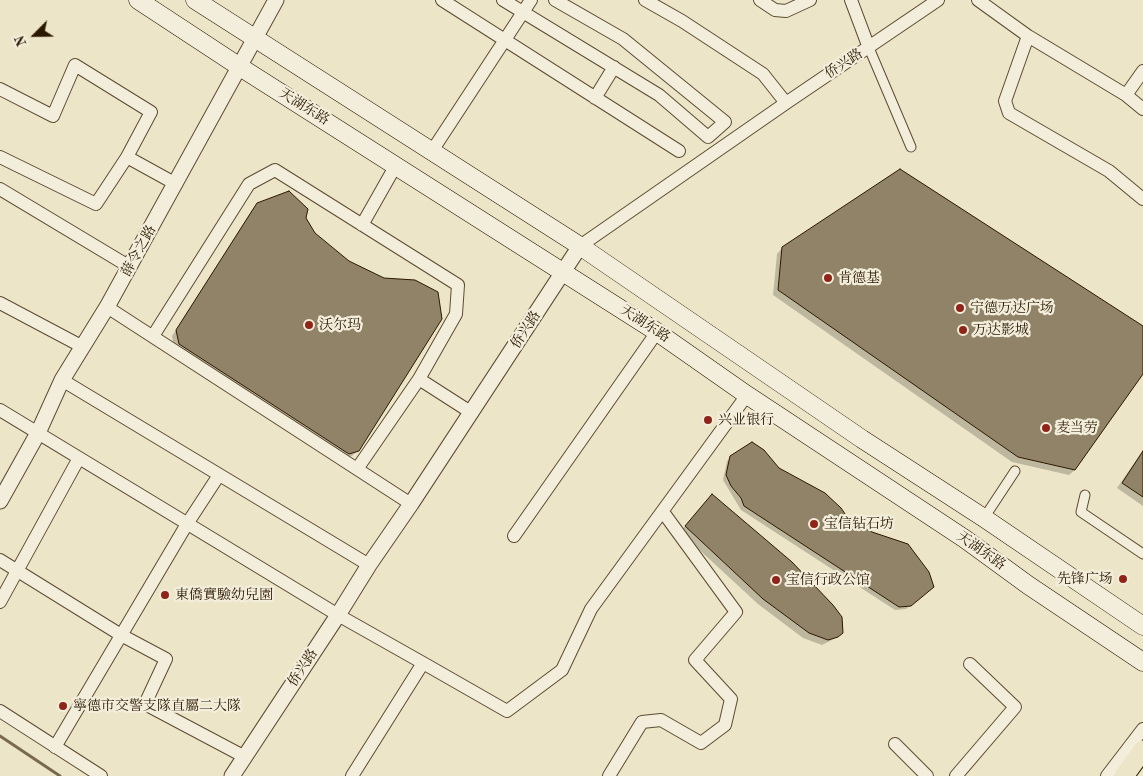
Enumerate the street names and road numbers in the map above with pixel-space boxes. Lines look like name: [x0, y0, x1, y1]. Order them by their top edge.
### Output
street label: 侨兴路: [822, 46, 866, 82]
street label: 天湖东路: [276, 85, 332, 129]
street label: 薛令之路: [118, 222, 160, 280]
street label: 天湖东路: [617, 302, 673, 346]
street label: 侨兴路: [508, 308, 544, 352]
street label: 天湖东路: [953, 528, 1009, 574]
street label: 侨兴路: [285, 646, 321, 690]

